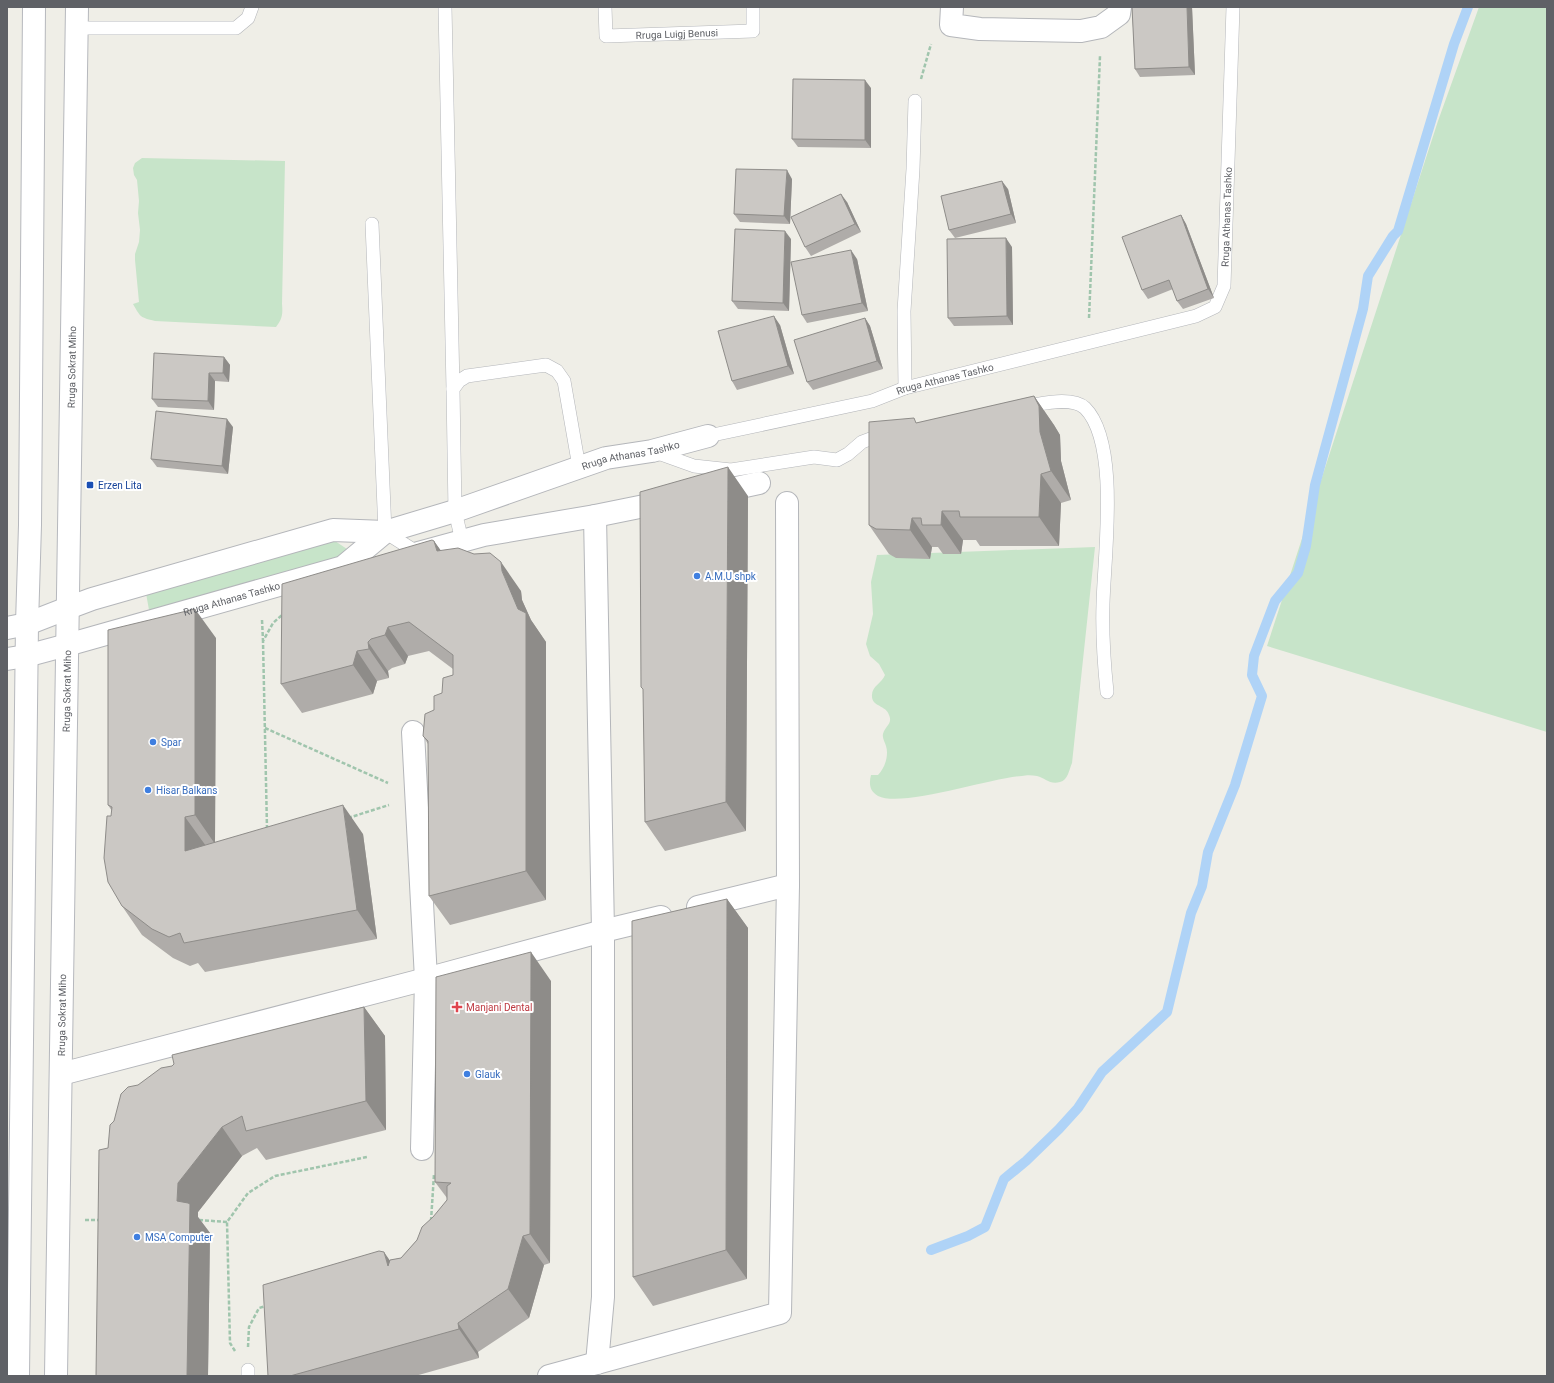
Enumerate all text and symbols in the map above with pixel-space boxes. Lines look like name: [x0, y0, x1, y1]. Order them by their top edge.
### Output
street label: Rruga Luigj Benusi: [636, 27, 718, 41]
street label: Rruga Athanas Tashko: [1220, 166, 1234, 267]
street label: Rruga Sokrat Miho: [66, 326, 78, 408]
street label: Rruga Athanas Tashko: [895, 361, 995, 397]
street label: Rruga Athanas Tashko: [580, 439, 681, 472]
marker: Erzen Lita: [85, 480, 95, 490]
place label: Erzen Lita: [98, 480, 142, 491]
marker: A.M.U shpk: [692, 571, 702, 581]
place label: A.M.U shpk: [705, 571, 757, 582]
street label: Rruga Athanas Tashko: [182, 580, 282, 618]
street label: Rruga Sokrat Miho: [61, 650, 73, 732]
marker: Spar: [148, 737, 158, 747]
place label: Spar: [161, 737, 182, 748]
marker: Hisar Balkans: [143, 785, 153, 795]
place label: Hisar Balkans: [156, 785, 217, 796]
street label: Rruga Sokrat Miho: [56, 974, 68, 1056]
marker: Manjani Dental: [451, 1001, 463, 1013]
place label: Manjani Dental: [466, 1002, 533, 1013]
marker: Glauk: [462, 1069, 472, 1079]
place label: Glauk: [475, 1069, 501, 1080]
marker: MSA Computer: [132, 1232, 142, 1242]
place label: MSA Computer: [145, 1232, 213, 1243]

